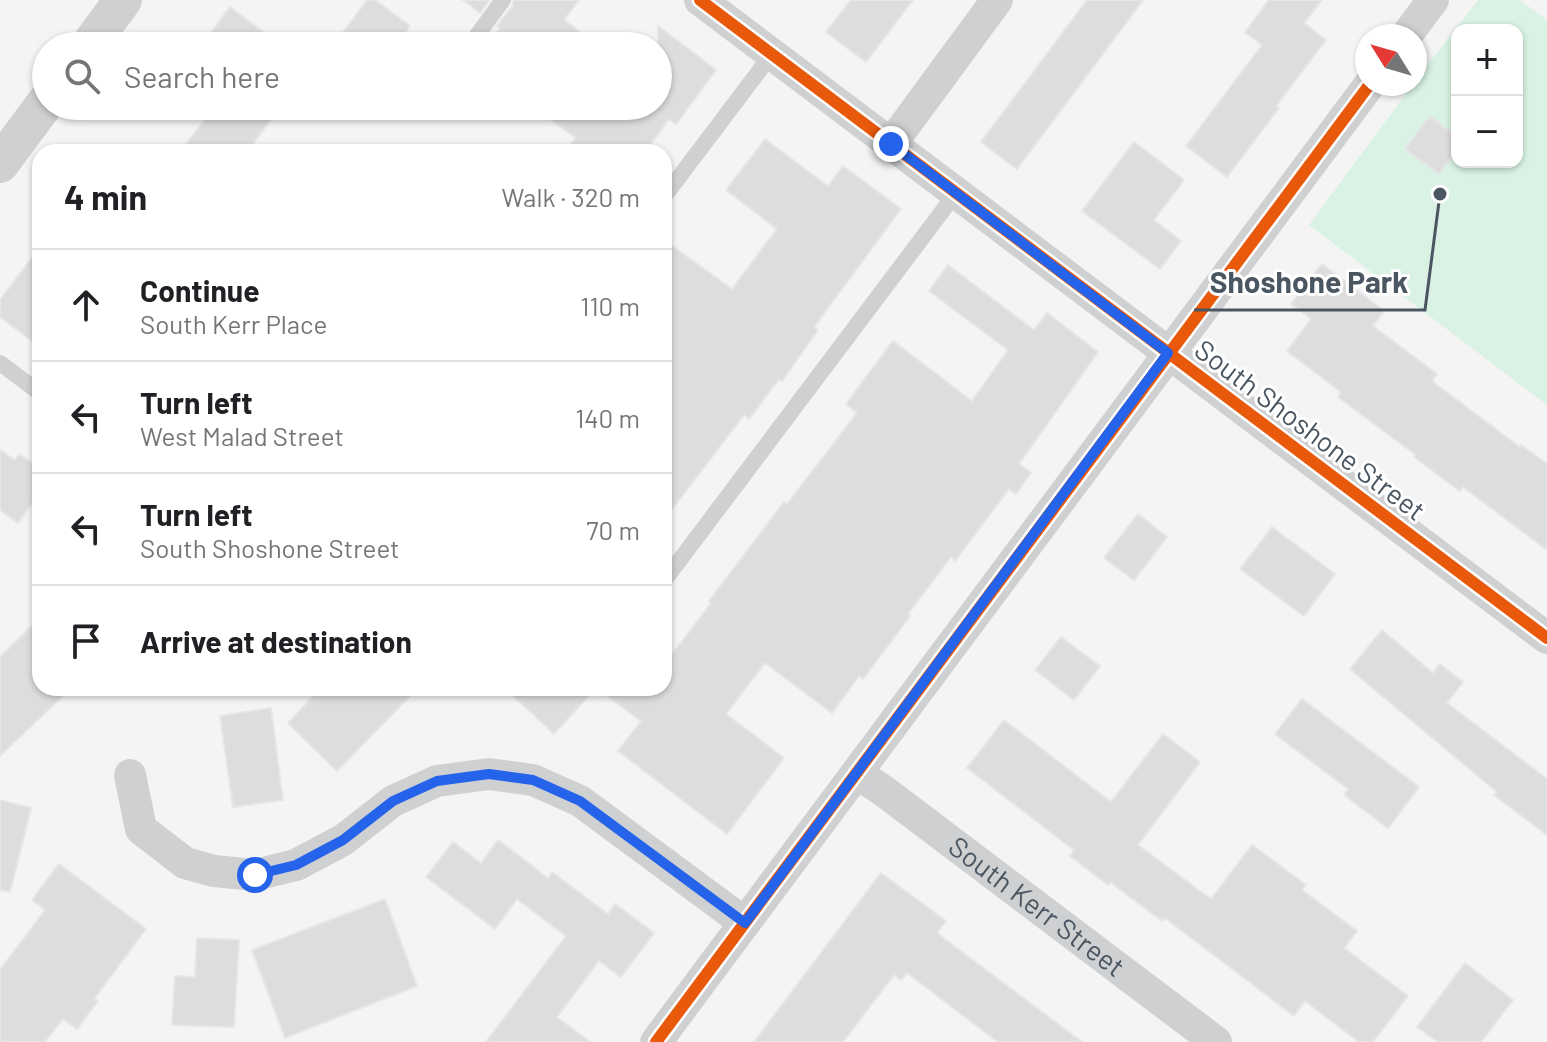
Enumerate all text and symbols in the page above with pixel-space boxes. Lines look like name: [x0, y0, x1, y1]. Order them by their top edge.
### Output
north arrow: [1355, 24, 1427, 96]
map controls: [1451, 24, 1523, 168]
button: +: [1451, 24, 1523, 96]
search box: [32, 32, 672, 120]
icon: search: [60, 54, 104, 98]
text: Search here: [124, 58, 280, 94]
button: −: [1451, 96, 1523, 168]
route end: [873, 126, 909, 162]
text: 4 min: [64, 176, 147, 217]
text: Walk · 320 m: [502, 181, 640, 212]
callout: Shoshone Park: [1194, 256, 1425, 310]
text: Shoshone Park: [1210, 263, 1408, 299]
text: Continue: [140, 272, 260, 308]
icon: ahead: [64, 283, 108, 327]
text: 110 m: [580, 290, 640, 321]
text: South Kerr Place: [140, 308, 327, 339]
street label: South Shoshone Street: [1189, 332, 1432, 527]
text: Turn left: [140, 384, 253, 420]
icon: left: [64, 395, 108, 439]
text: 140 m: [575, 402, 640, 433]
text: West Malad Street: [140, 420, 344, 451]
text: Turn left: [140, 496, 253, 532]
icon: left: [64, 507, 108, 551]
text: 70 m: [586, 514, 640, 545]
text: South Shoshone Street: [140, 532, 400, 563]
icon: arrive: [64, 619, 108, 663]
text: Arrive at destination: [140, 623, 412, 659]
street label: South Kerr Street: [943, 828, 1132, 983]
route start: [237, 857, 273, 893]

